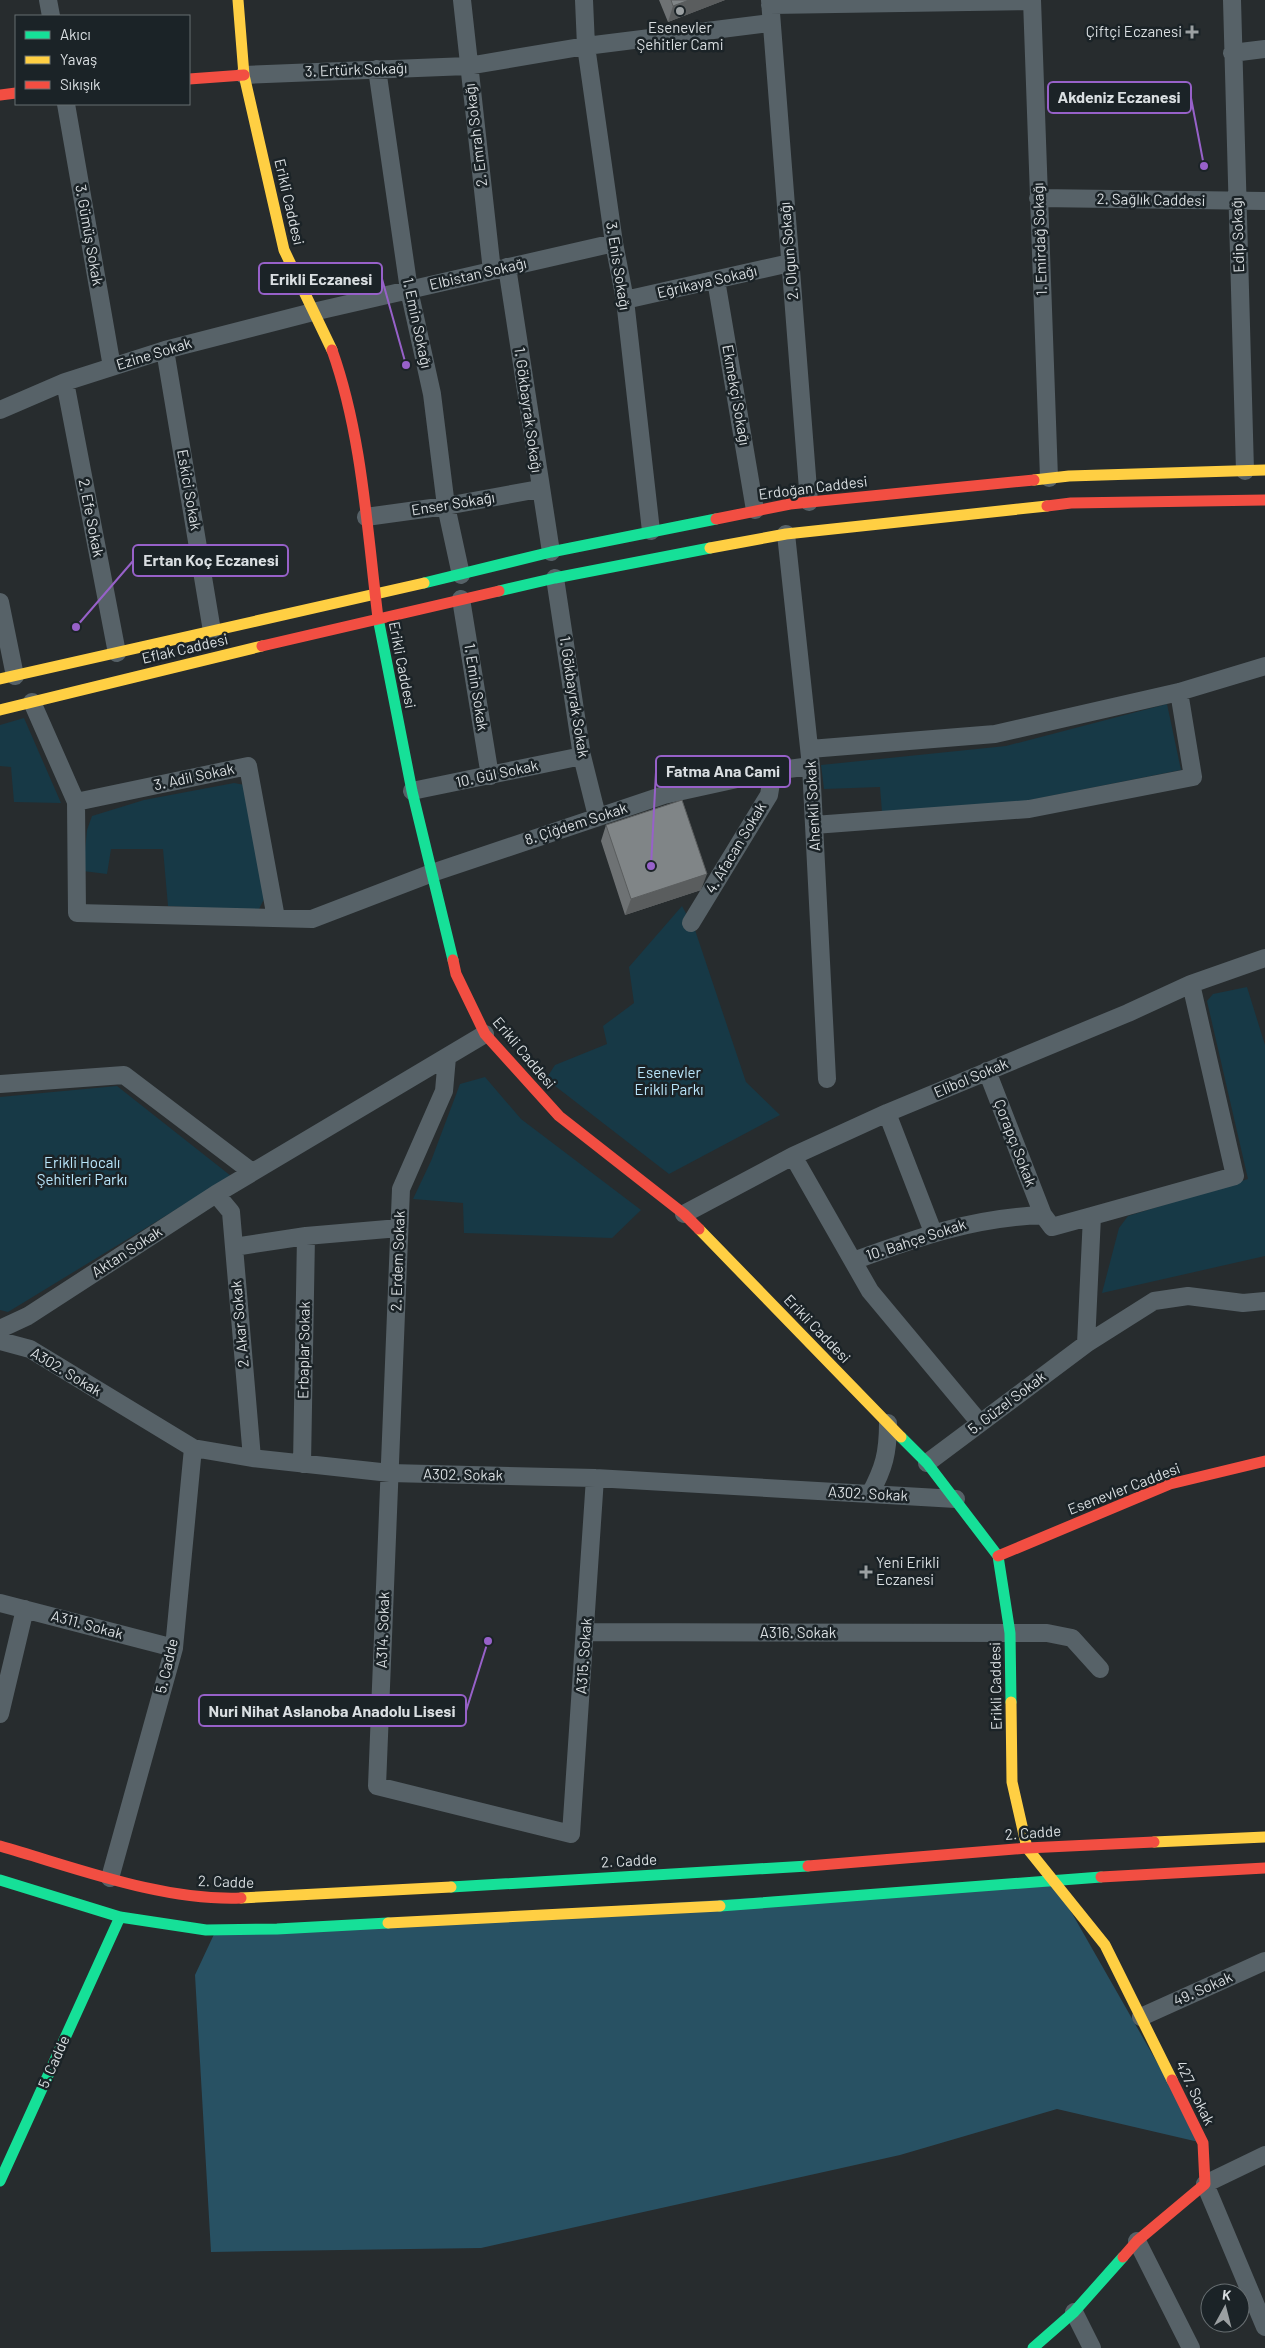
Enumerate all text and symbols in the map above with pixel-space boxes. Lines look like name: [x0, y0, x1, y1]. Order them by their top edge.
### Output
marker: Esenevler Şehitler Cami: [674, 5, 686, 17]
legend: [15, 15, 190, 105]
place label: Esenevler Şehitler Cami: [637, 18, 723, 53]
place label: Çiftçi Eczanesi: [1086, 22, 1182, 40]
text: Akıcı: [60, 25, 91, 43]
marker: Çiftçi Eczanesi: [1186, 26, 1198, 38]
text: Yavaş: [60, 50, 97, 68]
street label: 3. Ertürk Sokağı: [305, 58, 407, 80]
text: Sıkışık: [60, 75, 101, 93]
street label: 2. Emrah Sokağı: [460, 82, 490, 188]
callout: Akdeniz Eczanesi: [1048, 82, 1191, 113]
text: Akdeniz Eczanesi: [1057, 87, 1181, 106]
street label: Erikli Caddesi: [271, 157, 309, 247]
street label: 1. Emirdağ Sokağı: [1028, 182, 1050, 296]
street label: 3. Gümüş Sokak: [72, 183, 108, 287]
street label: 2. Sağlık Caddesi: [1097, 189, 1206, 209]
street label: Edip Sokağı: [1227, 197, 1247, 273]
street label: 2. Olgun Sokağı: [775, 201, 801, 301]
street label: 3. Enis Sokağı: [603, 220, 635, 311]
street label: Elbistan Sokağı: [427, 253, 528, 293]
street label: Eğrikaya Sokağı: [655, 261, 758, 301]
callout: Erikli Eczanesi: [259, 263, 382, 294]
text: Erikli Eczanesi: [270, 269, 372, 288]
street label: 1. Emin Sokağı: [400, 276, 436, 370]
street label: Ezine Sokak: [114, 333, 194, 373]
street label: Ekmekçi Sokağı: [719, 343, 755, 447]
street label: 1. Gökbayrak Sokağı: [511, 346, 547, 474]
street label: Eskici Sokak: [174, 448, 206, 532]
street label: Erdoğan Caddesi: [757, 471, 868, 503]
street label: 2. Efe Sokak: [76, 477, 108, 559]
street label: Enser Sokağı: [410, 488, 496, 518]
callout: Ertan Koç Eczanesi: [133, 545, 288, 576]
text: Ertan Koç Eczanesi: [143, 550, 279, 569]
street label: Erikli Caddesi: [386, 620, 420, 710]
street label: Eflak Caddesi: [140, 629, 230, 667]
street label: 1. Gökbayrak Sokak: [556, 635, 594, 759]
street label: 1. Emin Sokak: [461, 642, 493, 732]
street label: 10. Gül Sokak: [454, 755, 540, 791]
callout: Fatma Ana Cami: [656, 756, 790, 787]
street label: 3. Adil Sokak: [152, 759, 236, 793]
street label: Ahenkli Sokak: [801, 760, 823, 852]
text: Fatma Ana Cami: [666, 761, 780, 780]
street label: 8. Çiğdem Sokak: [522, 798, 630, 848]
street label: 4. Afacan Sokak: [701, 798, 770, 896]
street label: Erikli Caddesi: [490, 1013, 560, 1092]
street label: Elibol Sokak: [931, 1053, 1011, 1101]
park label: Esenevler Erikli Parkı: [635, 1063, 703, 1098]
street label: Çorapçı Sokak: [991, 1096, 1041, 1189]
park label: Erikli Hocalı Şehitleri Parkı: [37, 1153, 127, 1188]
street label: 2. Erdem Sokak: [386, 1210, 408, 1312]
street label: 10. Bahçe Sokak: [863, 1214, 968, 1264]
street label: Aktan Sokak: [88, 1221, 165, 1281]
street label: 2. Akar Sokak: [226, 1279, 252, 1368]
street label: Erikli Caddesi: [781, 1290, 855, 1366]
street label: Erbaplar Sokak: [293, 1300, 313, 1399]
street label: A302. Sokak: [28, 1343, 106, 1400]
street label: 5. Güzel Sokak: [964, 1367, 1049, 1437]
street label: Esenevler Caddesi: [1065, 1458, 1182, 1518]
street label: A302. Sokak: [423, 1464, 504, 1484]
street label: A302. Sokak: [828, 1482, 909, 1504]
place label: Yeni Erikli Eczanesi: [876, 1553, 940, 1588]
marker: Yeni Erikli Eczanesi: [860, 1566, 872, 1578]
street label: A314. Sokak: [372, 1591, 392, 1669]
street label: A311. Sokak: [49, 1606, 126, 1642]
street label: A315. Sokak: [571, 1617, 595, 1695]
street label: A316. Sokak: [760, 1623, 837, 1641]
street label: 5. Cadde: [151, 1637, 181, 1695]
street label: Erikli Caddesi: [985, 1642, 1005, 1730]
callout: Nuri Nihat Aslanoba Anadolu Lisesi: [199, 1695, 466, 1726]
text: Nuri Nihat Aslanoba Anadolu Lisesi: [209, 1701, 455, 1720]
street label: 2. Cadde: [1004, 1821, 1062, 1843]
street label: 2. Cadde: [600, 1850, 658, 1870]
street label: 2. Cadde: [198, 1871, 254, 1891]
street label: 49. Sokak: [1170, 1967, 1235, 2009]
street label: 5. Cadde: [33, 2032, 73, 2091]
street label: 427. Sokak: [1173, 2057, 1219, 2128]
north arrow: [1200, 2283, 1250, 2333]
text: K: [1221, 2286, 1232, 2304]

